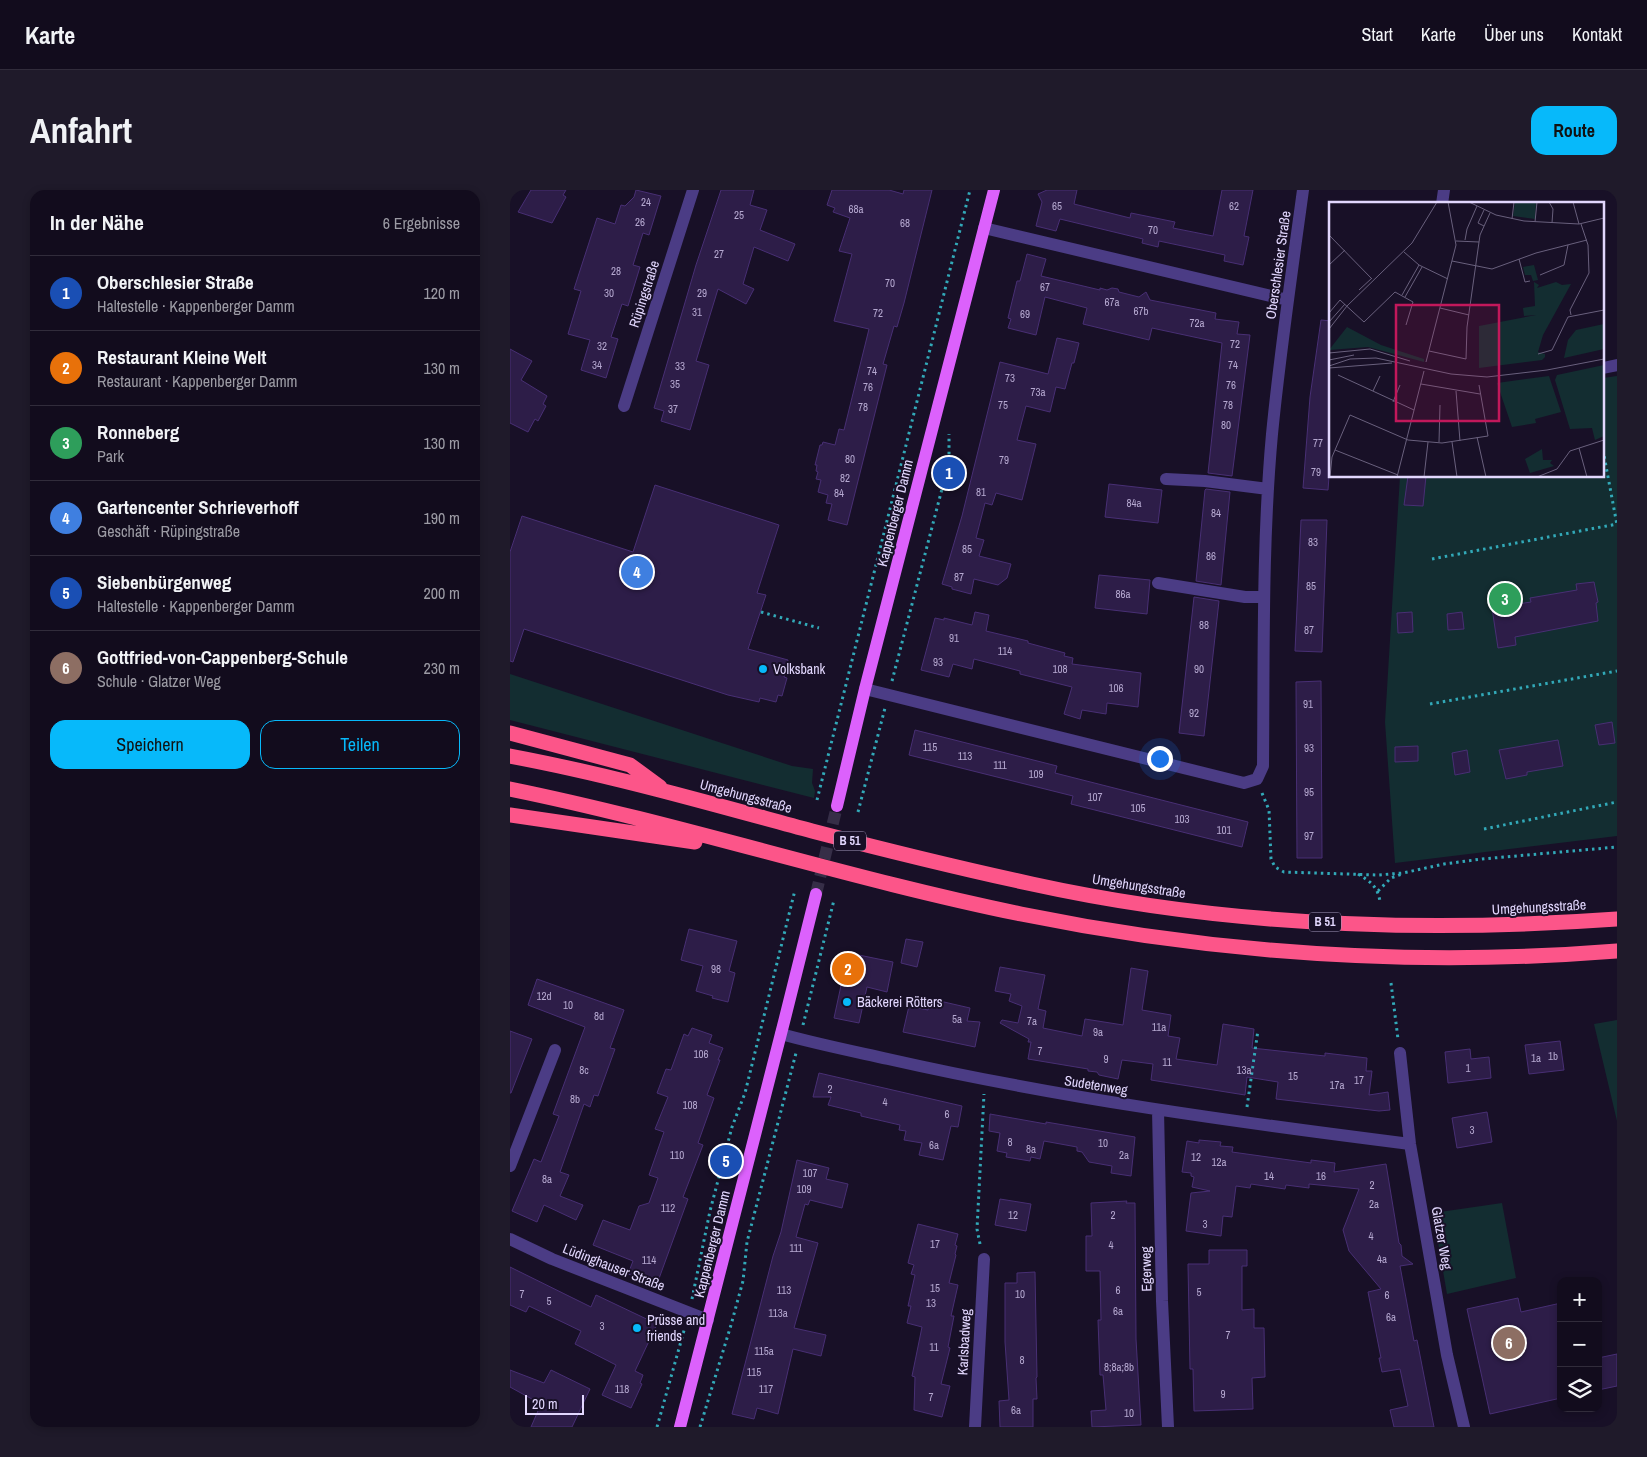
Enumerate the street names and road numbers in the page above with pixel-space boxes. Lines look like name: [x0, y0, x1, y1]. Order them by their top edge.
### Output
street label: Oberschlesier Straße: [1261, 210, 1295, 320]
street label: Rüpingstraße: [625, 258, 663, 330]
street label: Kappenberger Damm: [873, 458, 917, 568]
street label: Umgehungsstraße: [698, 775, 794, 817]
road number: B 51: [834, 831, 866, 850]
street label: Umgehungsstraße: [1091, 870, 1187, 902]
street label: Umgehungsstraße: [1491, 896, 1587, 918]
road number: B 51: [1309, 912, 1341, 932]
street label: Sudetenweg: [1063, 1071, 1130, 1099]
street label: Kappenberger Damm: [690, 1189, 734, 1299]
street label: Glatzer Weg: [1428, 1205, 1456, 1271]
street label: Lüdinghauser Straße: [560, 1239, 668, 1295]
street label: Egerweg: [1137, 1246, 1155, 1292]
street label: Karlsbadweg: [953, 1308, 975, 1376]

